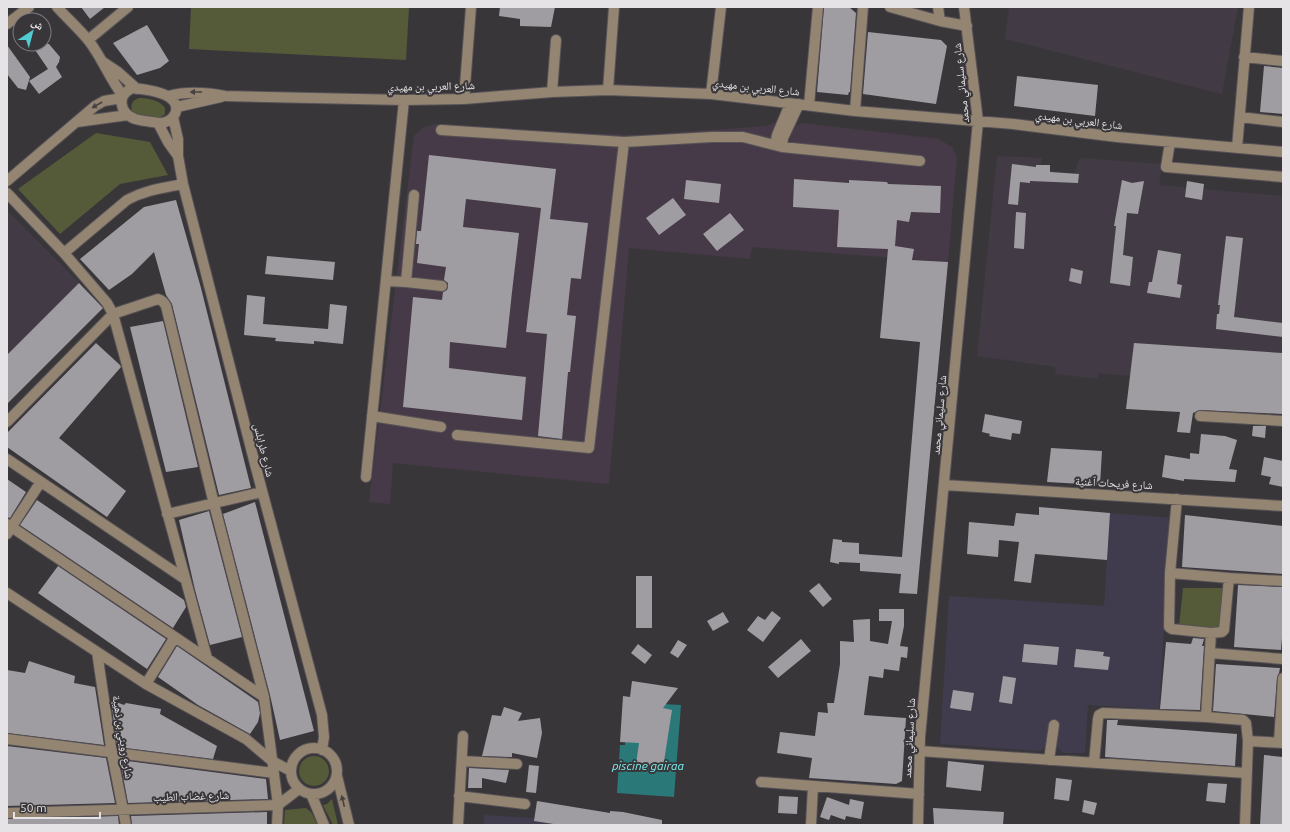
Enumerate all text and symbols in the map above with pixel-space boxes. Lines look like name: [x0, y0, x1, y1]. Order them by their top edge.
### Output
north arrow: [12, 12, 52, 52]
text: ش: [28, 16, 46, 34]
street label: شارع سليماني محمد: [951, 42, 974, 123]
street label: شارع العربي بن مهيدي: [712, 76, 800, 100]
street label: شارع العربي بن مهيدي: [387, 79, 475, 96]
one-way arrow: [189, 89, 202, 95]
one-way arrow: [91, 102, 103, 109]
street label: شارع العربي بن مهيدي: [1034, 109, 1123, 134]
street label: شارع سليماني محمد: [930, 375, 951, 456]
street label: شارع طرابلس: [251, 422, 276, 478]
street label: شارع فريحات ٱغنية: [1075, 475, 1153, 492]
street label: شارع رويني بن ذهيبة: [108, 695, 136, 780]
street label: شارع سليماني محمد: [901, 698, 920, 778]
water label: piscine gairaa: [611, 759, 685, 772]
street label: شارع غضاب الطيب: [153, 789, 229, 804]
scale bar: [14, 794, 100, 820]
one-way arrow: [339, 795, 345, 807]
text: 50 m: [20, 801, 47, 814]

